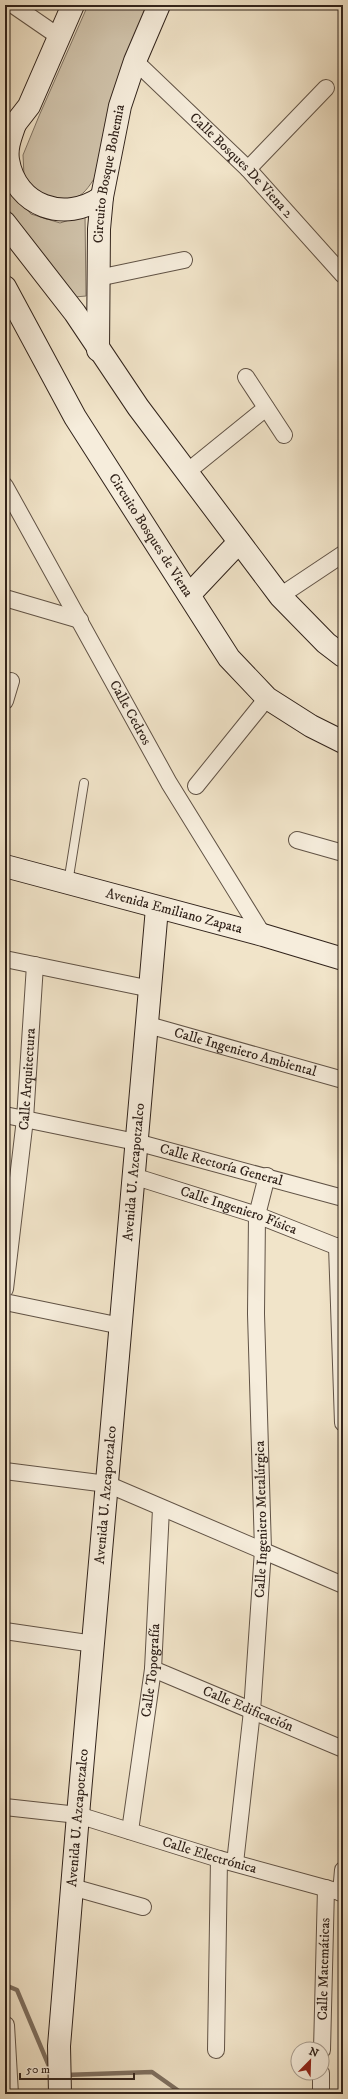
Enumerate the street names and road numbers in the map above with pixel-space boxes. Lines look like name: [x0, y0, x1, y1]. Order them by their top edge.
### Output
street label: Circuito Bosque Bohemia: [90, 103, 129, 243]
street label: Calle Bosques De Viena 2: [186, 109, 297, 222]
street label: Circuito Bosques de Viena: [104, 470, 197, 601]
street label: Calle Cedros: [105, 677, 155, 749]
street label: Avenida Emiliano Zapata: [104, 884, 244, 938]
street label: Calle Ingeniero Ambiental: [172, 1024, 319, 1081]
street label: Calle Arquitectura: [15, 1027, 40, 1131]
street label: Avenida U. Azcapotzalco: [119, 1102, 149, 1242]
street label: Calle Rectoría General: [158, 1140, 285, 1190]
street label: Calle Ingeniero Física: [178, 1182, 300, 1239]
street label: Avenida U. Azcapotzalco: [91, 1425, 121, 1565]
street label: Calle Ingeniero Metalúrgica: [251, 1440, 272, 1599]
street label: Calle Topografía: [137, 1623, 164, 1719]
street label: Calle Edificación: [200, 1682, 297, 1736]
street label: Avenida U. Azcapotzalco: [63, 1748, 93, 1888]
street label: Calle Electrónica: [160, 1833, 259, 1878]
street label: Calle Matemáticas: [314, 1917, 334, 2021]

